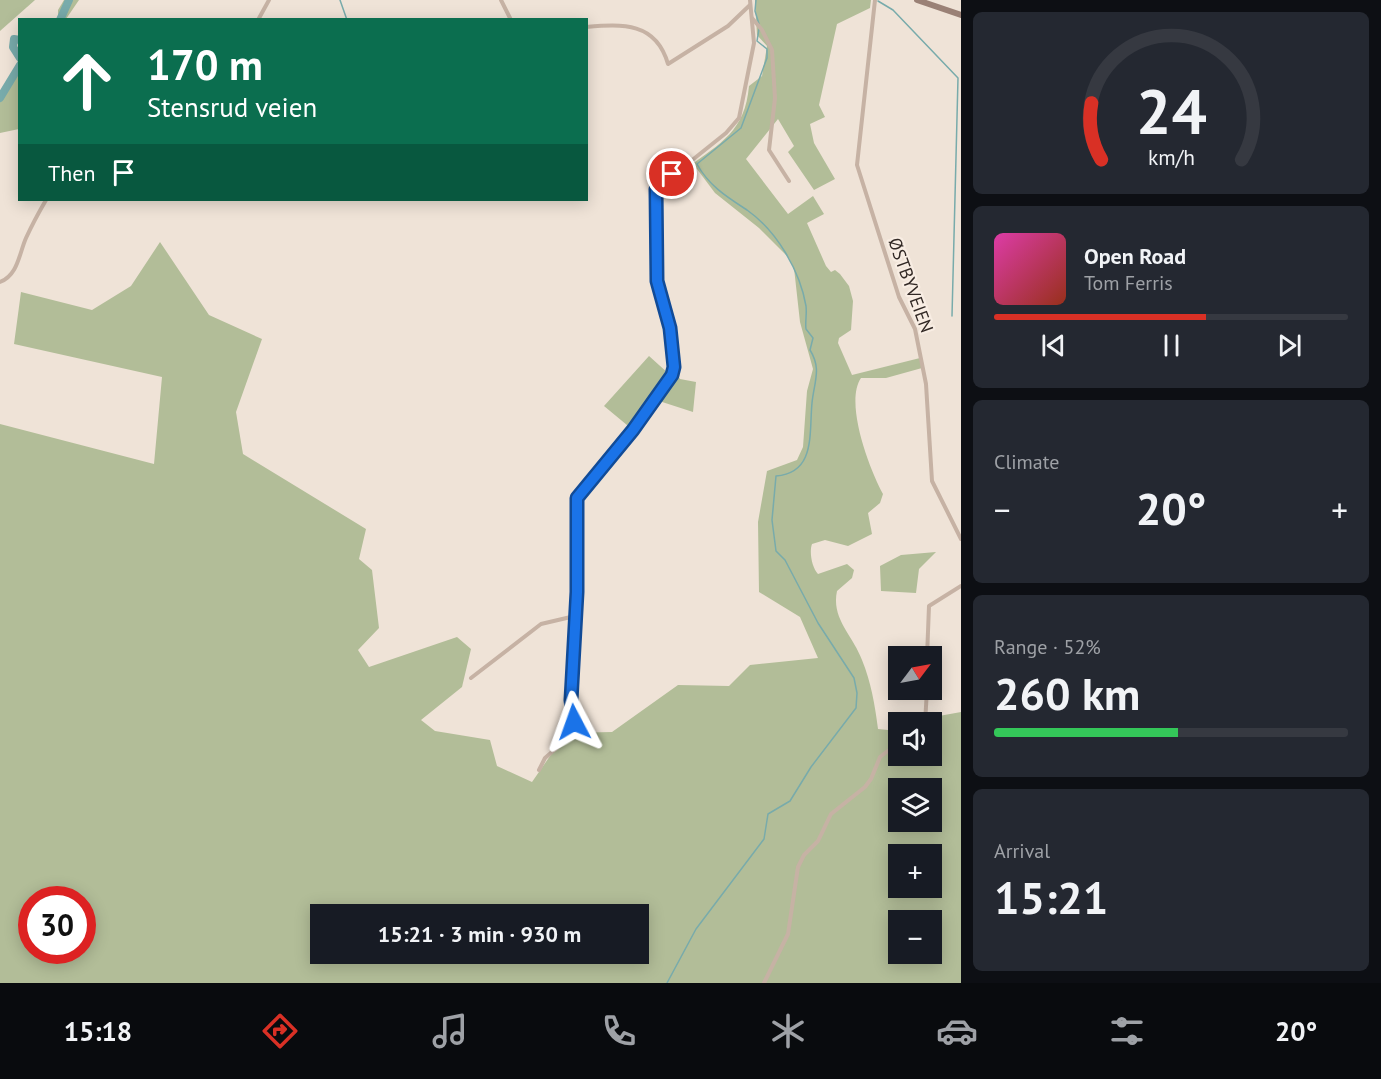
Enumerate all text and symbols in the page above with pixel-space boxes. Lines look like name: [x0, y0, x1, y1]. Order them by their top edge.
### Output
text: 170 m: [147, 37, 263, 92]
icon: ahead: [48, 42, 126, 120]
text: 24: [1136, 70, 1206, 151]
text: Stensrud veien: [147, 90, 317, 124]
text: km/h: [1147, 143, 1194, 171]
pin: [646, 148, 697, 199]
icon: arrive: [107, 156, 140, 189]
icon: arrive: [655, 157, 688, 190]
text: Then: [48, 159, 95, 187]
street label: ØSTBYVEIEN: [883, 234, 939, 336]
text: Open Road: [1084, 242, 1186, 270]
text: Tom Ferris: [1084, 270, 1173, 296]
icon: previous: [1037, 329, 1070, 362]
icon: pause: [1155, 329, 1188, 362]
icon: next: [1273, 329, 1306, 362]
text: Climate: [994, 449, 1060, 475]
text: 20°: [1136, 479, 1206, 537]
text: −: [994, 488, 1011, 531]
text: +: [1331, 488, 1348, 531]
text: Range · 52%: [994, 634, 1101, 660]
north arrow: [888, 646, 942, 700]
map controls: [888, 646, 942, 964]
text: 260 km: [994, 664, 1140, 722]
position arrow: [542, 690, 606, 754]
button: sound: [888, 712, 942, 766]
button: layers: [888, 778, 942, 832]
text: Arrival: [994, 838, 1050, 864]
button: +: [888, 844, 942, 898]
text: 15:21: [994, 868, 1108, 926]
speed limit sign: 30: [18, 886, 96, 964]
button: −: [888, 910, 942, 964]
text: 15:21 · 3 min · 930 m: [378, 920, 581, 948]
icon: directions: [259, 1010, 301, 1052]
icon: music: [429, 1010, 471, 1052]
icon: phone: [598, 1010, 640, 1052]
icon: climate: [767, 1010, 809, 1052]
icon: car: [936, 1010, 978, 1052]
icon: filters: [1106, 1010, 1148, 1052]
text: 15:18: [64, 1014, 132, 1048]
text: 20°: [1275, 1014, 1317, 1048]

